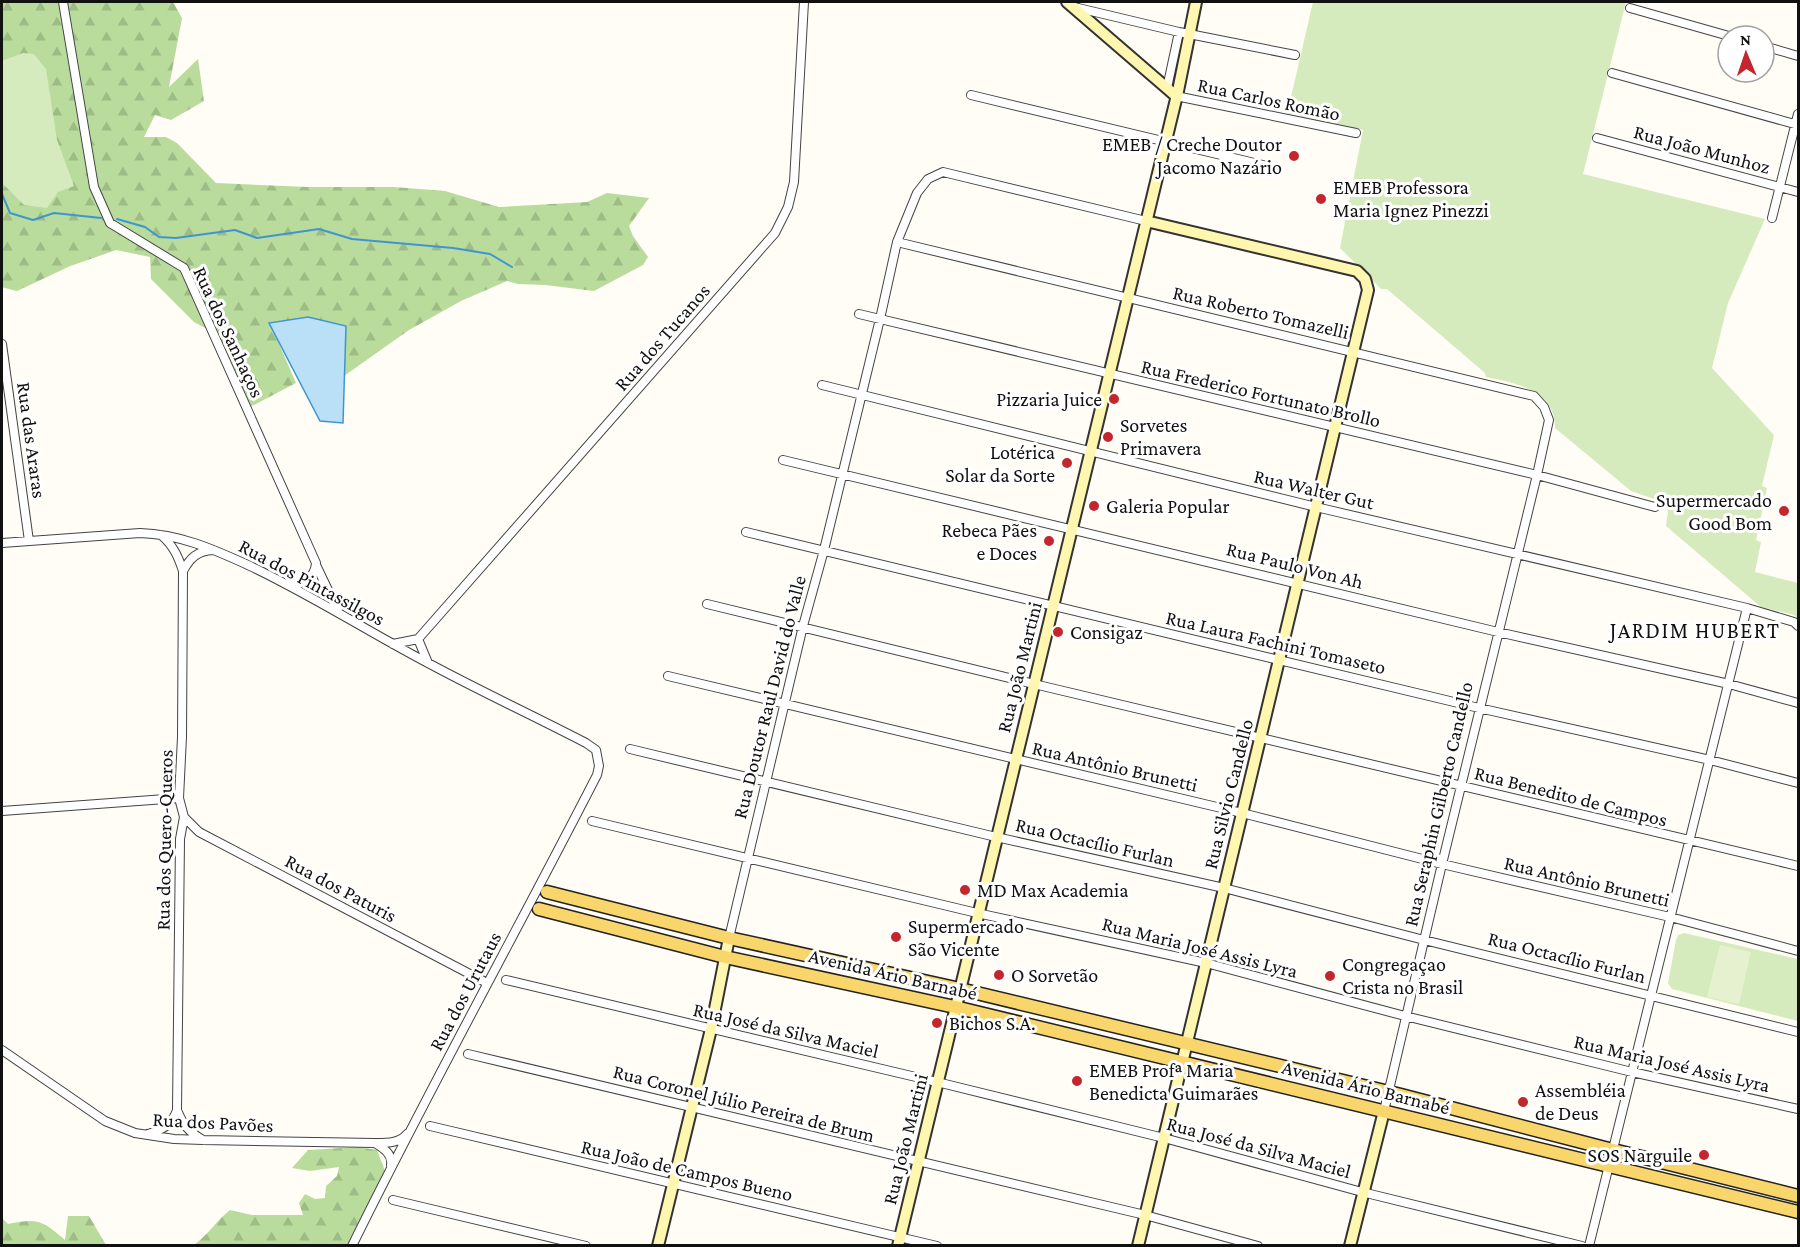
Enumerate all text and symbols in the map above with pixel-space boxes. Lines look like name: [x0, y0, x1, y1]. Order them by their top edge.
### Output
north arrow: [1716, 24, 1776, 84]
text: N: [1740, 31, 1751, 48]
street label: Rua Carlos Romão: [1196, 73, 1342, 125]
street label: Rua João Munhoz: [1631, 120, 1773, 179]
place label: EMEB / Creche Doutor Jacomo Nazário: [1102, 133, 1282, 179]
marker: EMEB / Creche Doutor Jacomo Nazário: [1287, 149, 1301, 163]
place label: EMEB Professora Maria Ignez Pinezzi: [1333, 176, 1489, 222]
marker: EMEB Professora Maria Ignez Pinezzi: [1314, 192, 1328, 206]
street label: Rua dos Sanhaços: [188, 263, 269, 401]
street label: Rua dos Tucanos: [610, 279, 714, 395]
street label: Rua Roberto Tomazelli: [1171, 281, 1351, 343]
street label: Rua Frederico Fortunato Brollo: [1139, 355, 1383, 431]
street label: Rua das Araras: [13, 381, 51, 500]
place label: Pizzaria Juice: [996, 388, 1102, 411]
marker: Pizzaria Juice: [1107, 392, 1121, 406]
place label: Sorvetes Primavera: [1120, 414, 1201, 459]
marker: Sorvetes Primavera: [1101, 430, 1115, 444]
place label: Lotérica Solar da Sorte: [945, 441, 1055, 486]
marker: Lotérica Solar da Sorte: [1060, 456, 1074, 470]
street label: Rua Walter Gut: [1252, 465, 1376, 514]
place label: Supermercado Good Bom: [1656, 489, 1772, 534]
place label: Galeria Popular: [1106, 495, 1230, 518]
marker: Galeria Popular: [1087, 499, 1101, 513]
marker: Supermercado Good Bom: [1777, 504, 1791, 518]
place label: Rebeca Pães e Doces: [941, 519, 1037, 564]
street label: Rua dos Pintassilgos: [235, 534, 389, 631]
marker: Rebeca Pães e Doces: [1042, 534, 1056, 548]
street label: Rua Paulo Von Ah: [1224, 537, 1366, 593]
street label: Rua Doutor Raul David do Valle: [728, 573, 810, 821]
street label: Rua João Martini: [992, 599, 1047, 735]
street label: Rua Laura Fachini Tomaseto: [1164, 606, 1388, 678]
district label: JARDIM HUBERT: [1608, 618, 1780, 643]
place label: Consigaz: [1070, 621, 1143, 644]
marker: Consigaz: [1051, 625, 1065, 639]
street label: Rua Seraphin Gilberto Candello: [1399, 679, 1478, 929]
street label: Rua Silvio Candello: [1199, 717, 1257, 871]
street label: Rua Antônio Brunetti: [1030, 736, 1200, 796]
street label: Rua dos Quero-Queros: [151, 749, 177, 931]
street label: Rua Benedito de Campos: [1472, 761, 1670, 832]
street label: Rua Octacílio Furlan: [1014, 813, 1177, 871]
street label: Rua dos Paturis: [282, 849, 401, 927]
street label: Rua Antônio Brunetti: [1502, 851, 1672, 911]
place label: MD Max Academia: [977, 879, 1128, 901]
marker: MD Max Academia: [958, 883, 972, 897]
street label: Rua Maria José Assis Lyra: [1100, 912, 1300, 983]
place label: Supermercado São Vicente: [908, 915, 1024, 960]
street label: Rua Octacílio Furlan: [1486, 927, 1649, 987]
street label: Rua dos Urutaus: [424, 928, 506, 1054]
marker: Supermercado São Vicente: [889, 930, 903, 944]
street label: Avenida Ário Barnabé: [807, 944, 979, 1004]
place label: Congregaçao Crista no Brasil: [1342, 953, 1463, 998]
place label: O Sorvetão: [1011, 964, 1098, 986]
marker: O Sorvetão: [992, 968, 1006, 982]
marker: Congregaçao Crista no Brasil: [1323, 969, 1337, 983]
street label: Rua José da Silva Maciel: [691, 998, 881, 1063]
place label: Bichos S.A.: [949, 1012, 1036, 1034]
marker: Bichos S.A.: [930, 1016, 944, 1030]
street label: Rua Maria José Assis Lyra: [1572, 1030, 1772, 1097]
street label: Avenida Ário Barnabé: [1280, 1056, 1452, 1119]
place label: EMEB Profª Maria Benedicta Guimarães: [1089, 1059, 1258, 1104]
street label: Rua Coronel Júlio Pereira de Brum: [611, 1060, 877, 1147]
street label: Rua João Martini: [878, 1071, 933, 1207]
marker: EMEB Profª Maria Benedicta Guimarães: [1070, 1074, 1084, 1088]
place label: Assembléia de Deus: [1535, 1079, 1626, 1124]
marker: Assembléia de Deus: [1516, 1095, 1530, 1109]
street label: Rua dos Pavões: [152, 1108, 274, 1136]
street label: Rua José da Silva Maciel: [1164, 1112, 1353, 1183]
street label: Rua João de Campos Bueno: [579, 1135, 795, 1206]
place label: SOS Narguile: [1588, 1144, 1692, 1167]
marker: SOS Narguile: [1697, 1148, 1711, 1162]

